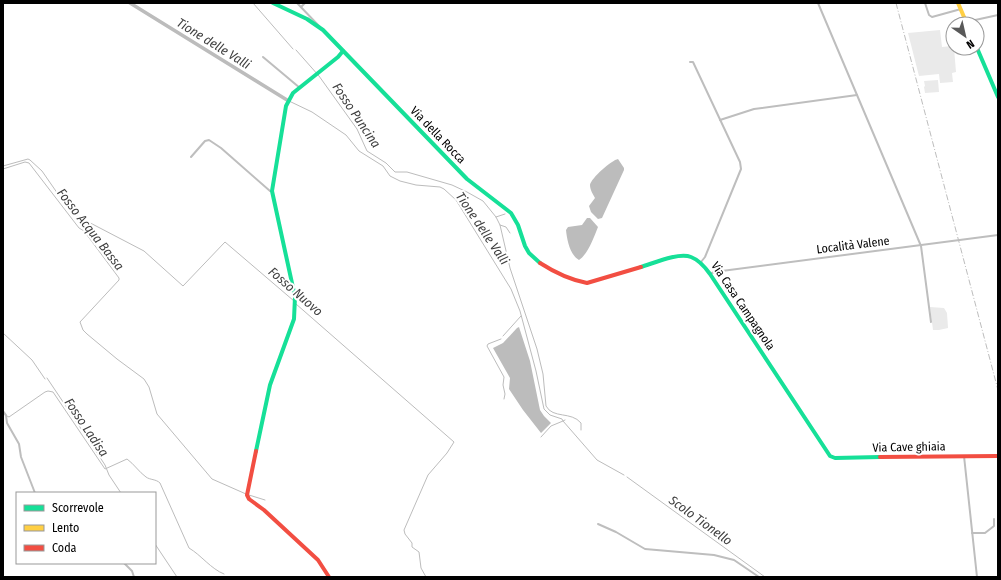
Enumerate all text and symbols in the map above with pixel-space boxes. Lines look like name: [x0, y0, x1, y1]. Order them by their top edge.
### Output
water label: Tione delle Valli: [174, 15, 254, 72]
north arrow: [945, 16, 985, 56]
text: N: [964, 37, 977, 51]
water label: Fosso Puncina: [329, 80, 384, 151]
street label: Via della Rocca: [407, 104, 469, 166]
water label: Fosso Acqua Bassa: [54, 185, 127, 273]
water label: Tione delle Valli: [453, 189, 513, 268]
street label: Località Valene: [816, 234, 890, 256]
street label: Via Casa Campagnola: [708, 259, 778, 353]
water label: Fosso Nuovo: [266, 264, 326, 319]
water label: Fosso Ladisa: [62, 395, 112, 460]
street label: Via Cave ghiaia: [872, 439, 946, 455]
legend: [16, 492, 156, 564]
water label: Scolo Tionello: [665, 492, 735, 548]
text: Scorrevole: [52, 501, 104, 515]
text: Lento: [52, 521, 79, 535]
text: Coda: [52, 541, 77, 555]

